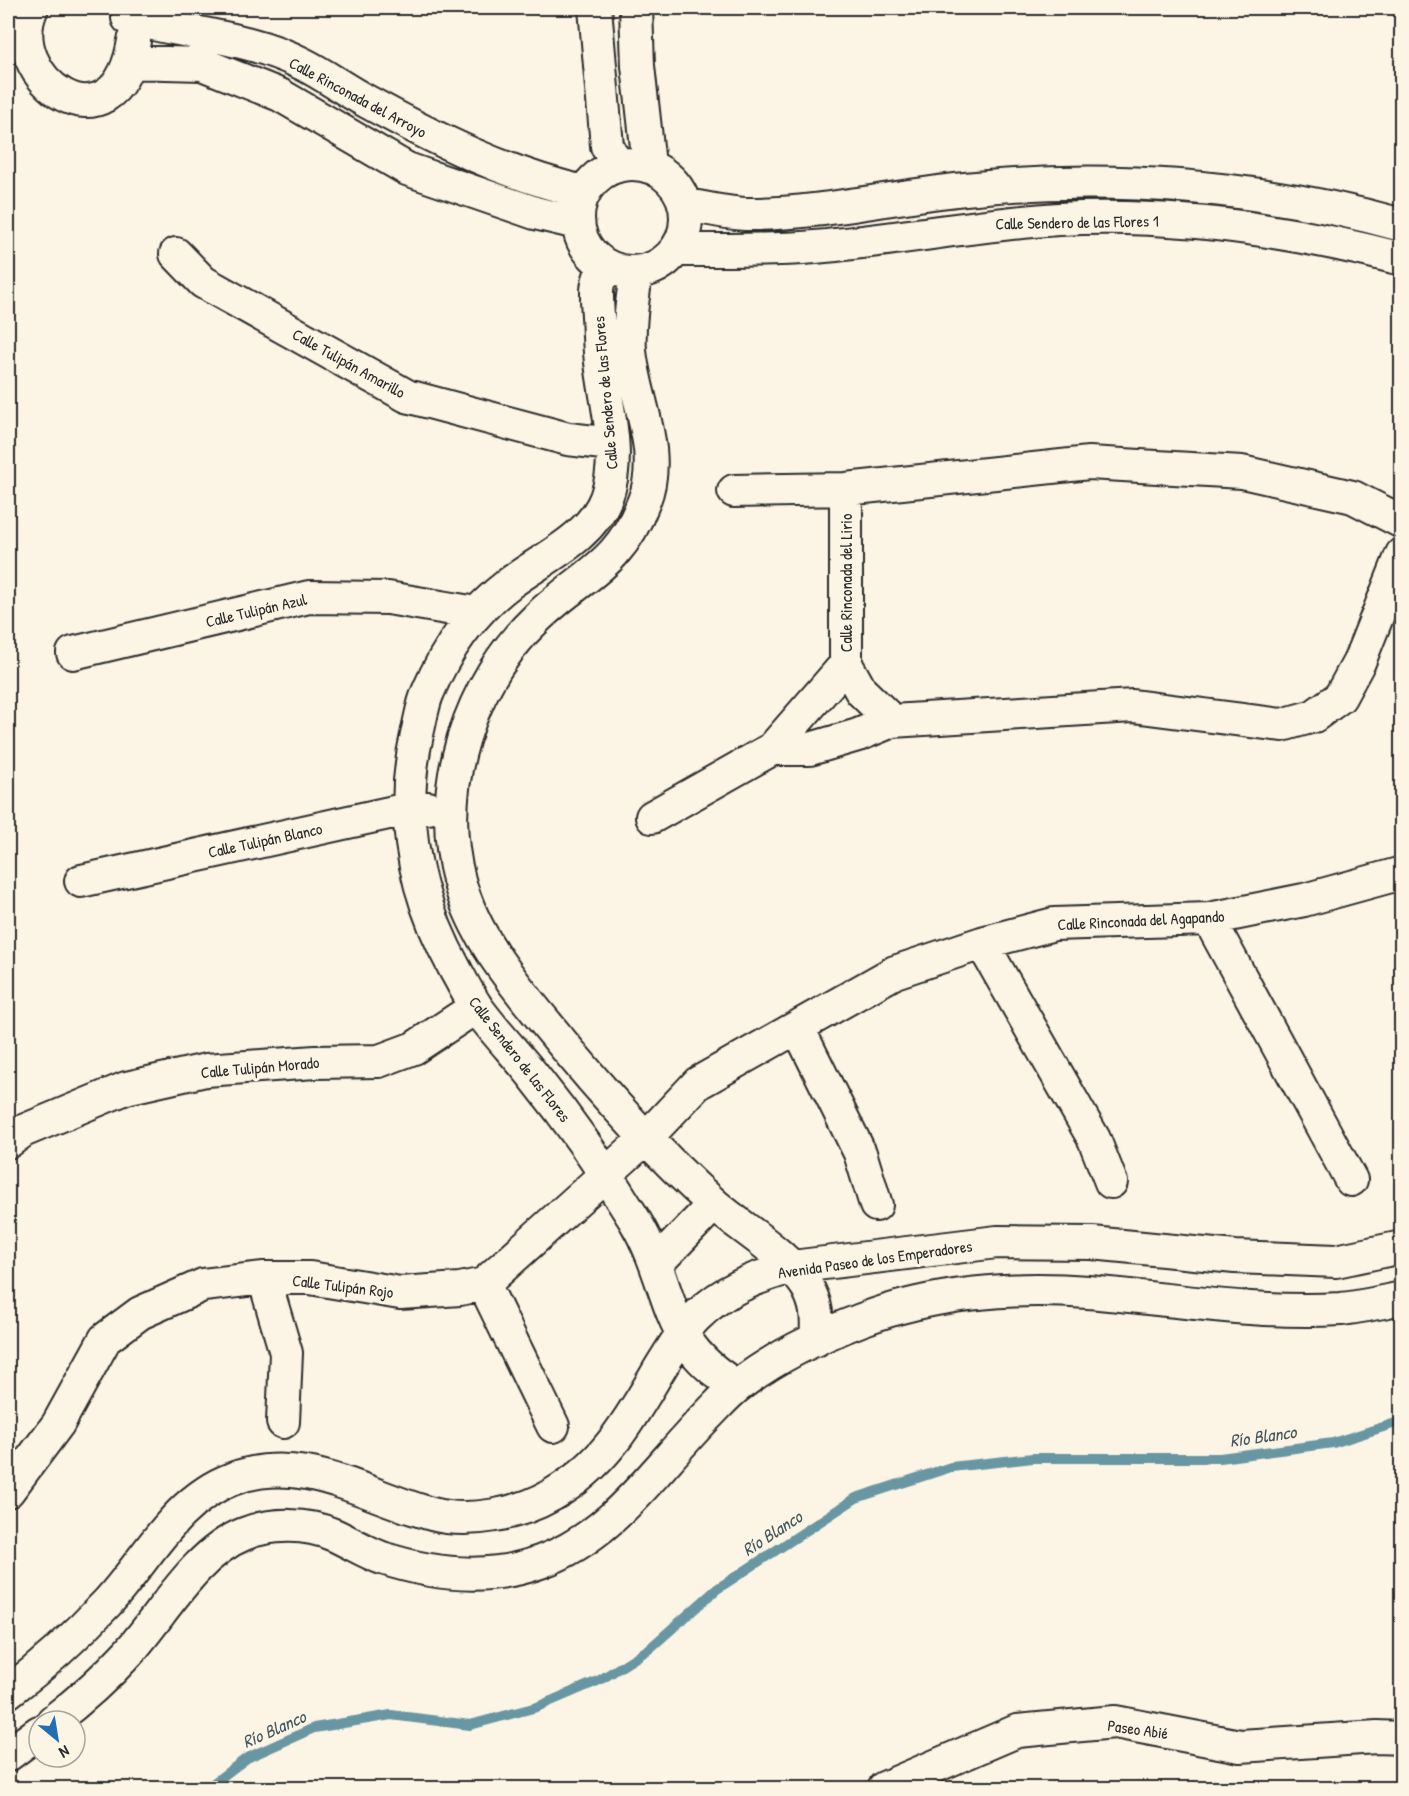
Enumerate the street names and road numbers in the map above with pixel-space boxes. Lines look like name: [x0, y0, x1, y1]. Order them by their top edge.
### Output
street label: Calle Rinconada del Arroyo: [285, 51, 431, 143]
street label: Calle Sendero de las Flores 1: [995, 210, 1159, 234]
street label: Calle Sendero de las Flores: [587, 315, 623, 471]
street label: Calle Tulipán Amarillo: [289, 323, 410, 403]
street label: Calle Rinconada del Lirio: [835, 513, 857, 652]
street label: Calle Tulipán Azul: [203, 588, 309, 632]
street label: Calle Tulipán Blanco: [206, 817, 325, 863]
street label: Calle Rinconada del Agapando: [1057, 905, 1226, 935]
street label: Calle Sendero de las Flores: [464, 992, 576, 1126]
street label: Calle Tulipán Morado: [200, 1051, 321, 1083]
street label: Avenida Paseo de los Emperadores: [776, 1234, 974, 1284]
street label: Calle Tulipán Rojo: [291, 1269, 395, 1303]
street label: Paseo Abié: [1106, 1714, 1170, 1744]

